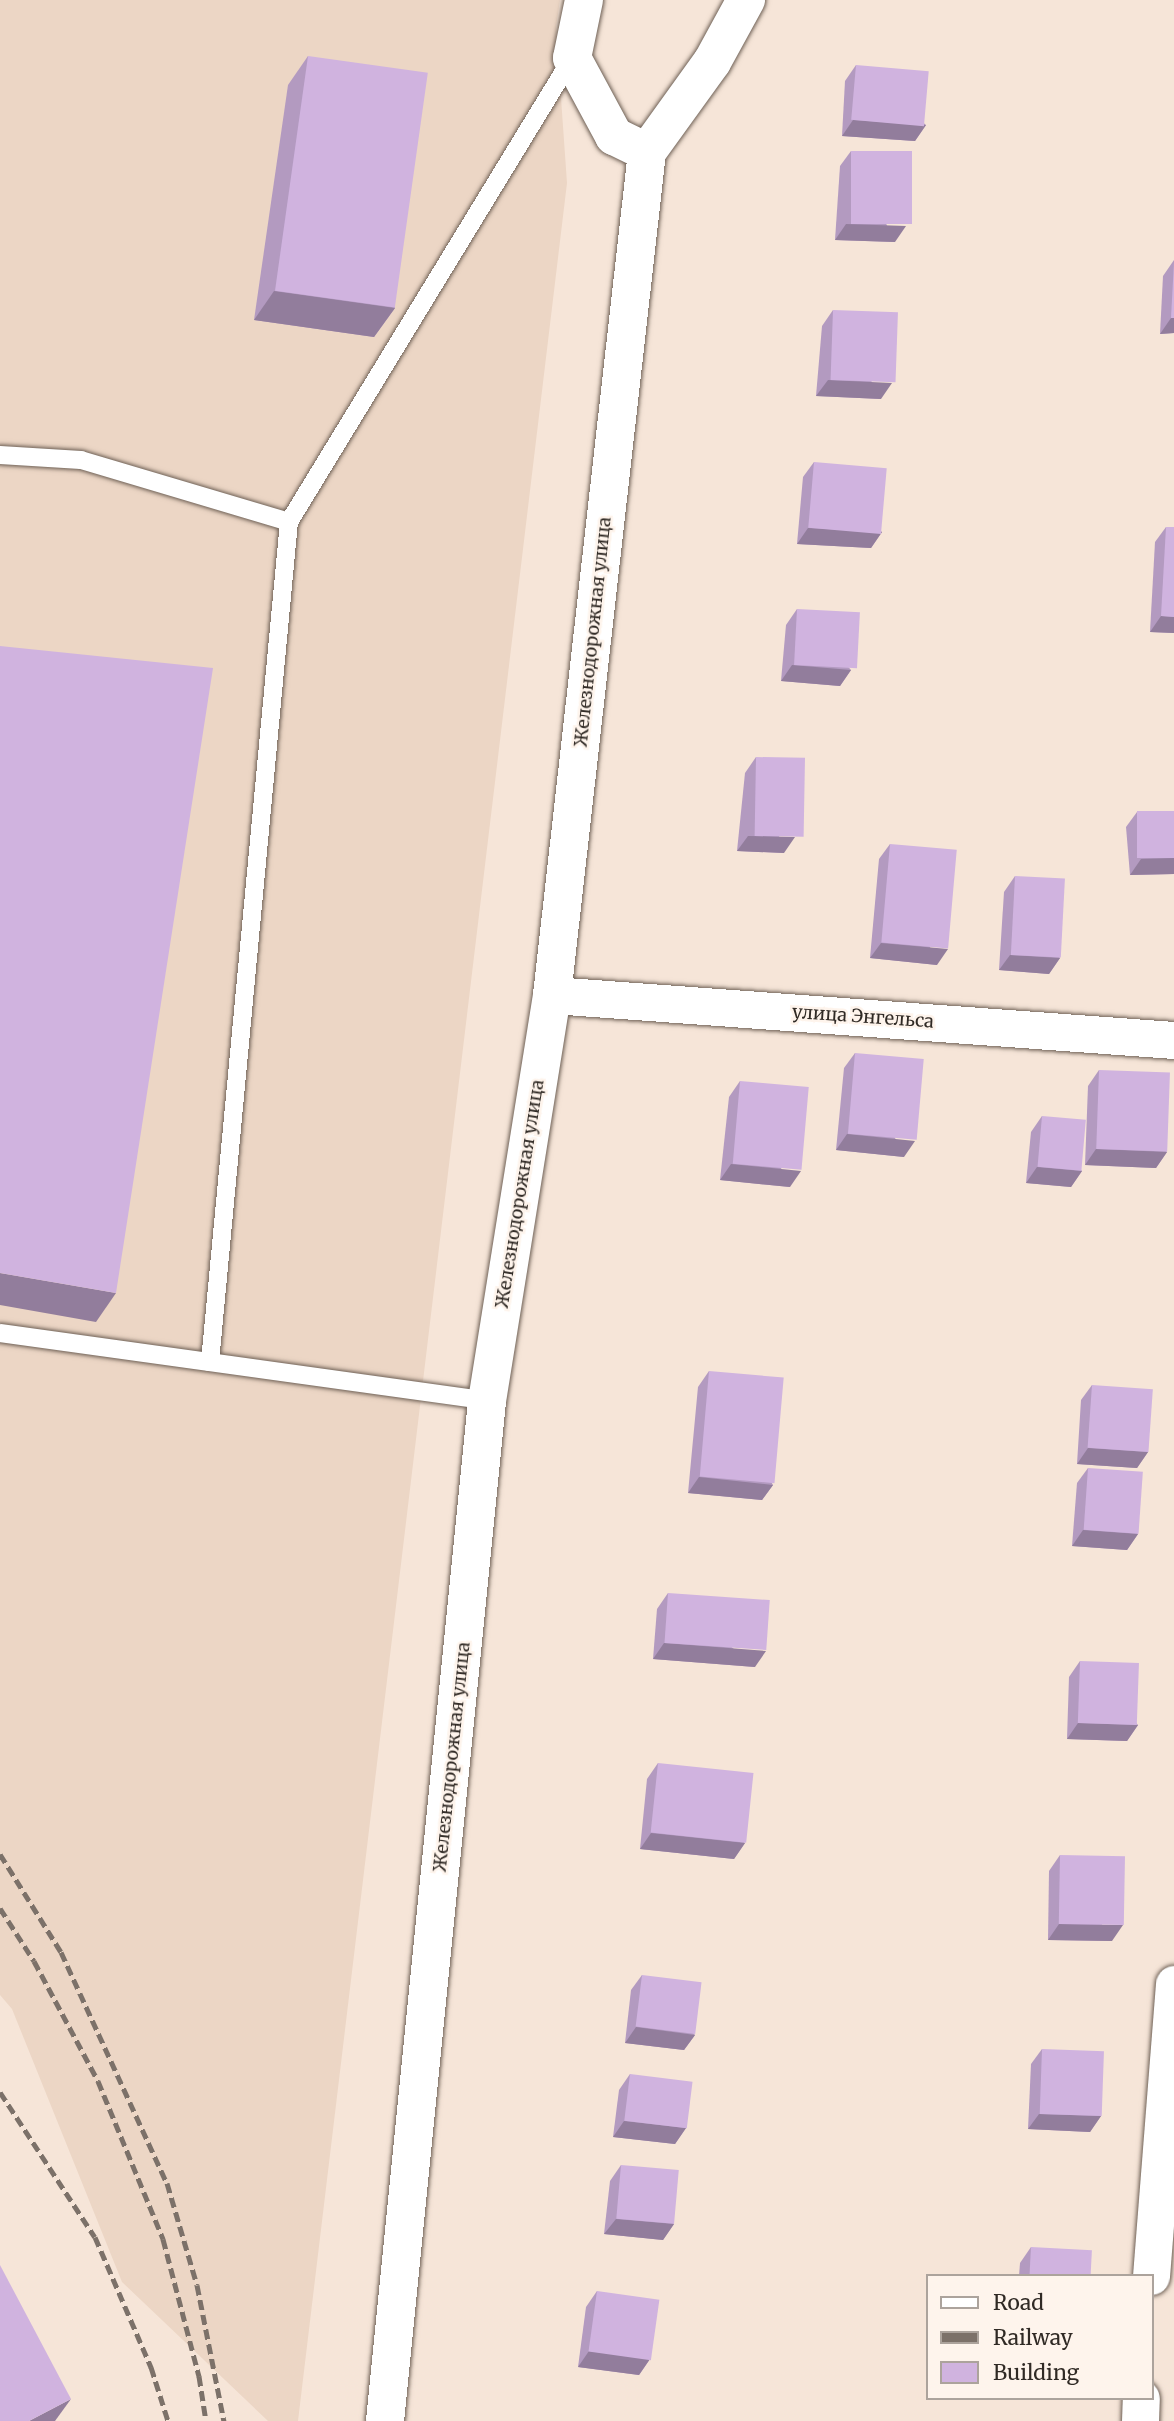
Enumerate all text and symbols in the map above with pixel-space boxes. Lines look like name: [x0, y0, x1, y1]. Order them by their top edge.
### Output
street label: Железнодорожная улица: [570, 516, 616, 748]
street label: улица Энгельса: [791, 1001, 935, 1033]
street label: Железнодорожная улица: [491, 1078, 549, 1310]
street label: Железнодорожная улица: [429, 1641, 475, 1873]
legend: [926, 2274, 1153, 2400]
text: Road: [993, 2289, 1044, 2316]
text: Railway: [993, 2324, 1073, 2351]
text: Building: [993, 2359, 1079, 2386]

